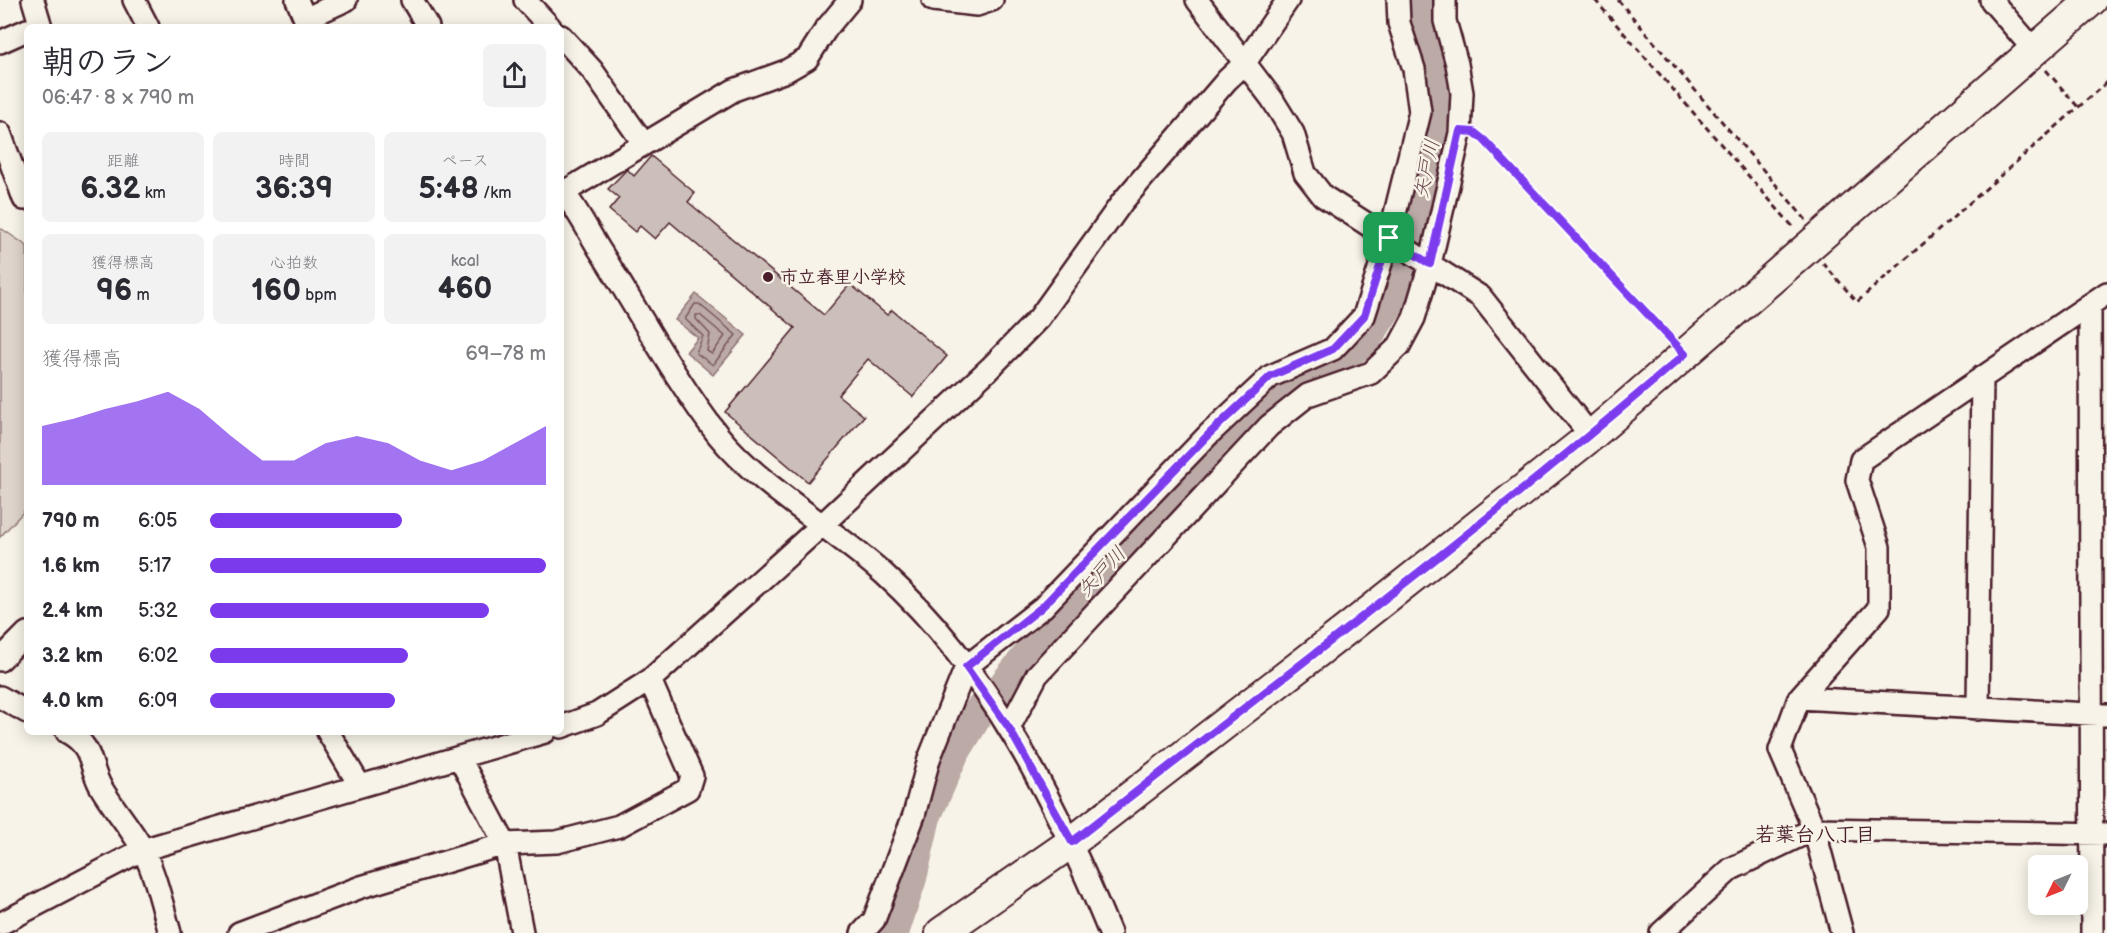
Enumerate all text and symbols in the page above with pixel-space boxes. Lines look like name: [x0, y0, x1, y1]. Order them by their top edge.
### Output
text: 朝のラン: [42, 43, 174, 83]
button: share: [483, 44, 546, 107]
text: 06:47 · 8 × 790 m: [42, 86, 194, 110]
water label: 矢戸川: [1409, 137, 1445, 201]
text: 距離: [107, 152, 139, 171]
text: 時間: [278, 152, 310, 171]
text: ペース: [441, 152, 489, 171]
text: 6.32: [80, 171, 140, 207]
text: 36:39: [255, 171, 333, 207]
text: 5:48: [419, 171, 479, 207]
text: km: [140, 184, 166, 203]
text: /km: [479, 184, 511, 203]
pin: [1363, 212, 1414, 263]
icon: arrive: [1372, 221, 1405, 254]
text: kcal: [451, 252, 479, 271]
text: 獲得標高: [91, 254, 155, 273]
text: 心拍数: [270, 254, 318, 273]
place label: 市立春里小学校: [780, 267, 906, 288]
marker: 市立春里小学校: [761, 270, 775, 284]
text: 460: [438, 271, 492, 307]
text: 96: [96, 273, 132, 309]
text: 160: [251, 273, 301, 309]
text: m: [132, 286, 150, 305]
text: bpm: [301, 286, 337, 305]
text: 69–78 m: [466, 342, 546, 366]
text: 獲得標高: [42, 347, 122, 371]
text: 790 m: [42, 509, 100, 533]
text: 6:05: [138, 509, 177, 533]
water label: 矢戸川: [1073, 542, 1131, 602]
text: 1.6 km: [42, 554, 100, 578]
text: 5:17: [138, 554, 171, 578]
text: 2.4 km: [42, 599, 103, 623]
text: 5:32: [138, 599, 178, 623]
text: 3.2 km: [42, 644, 103, 668]
text: 6:02: [138, 644, 178, 668]
text: 4.0 km: [42, 689, 104, 713]
text: 6:09: [138, 689, 178, 713]
district label: 若葉台八丁目: [1755, 823, 1875, 847]
north arrow: [2028, 855, 2088, 915]
map controls: [2028, 855, 2088, 915]

